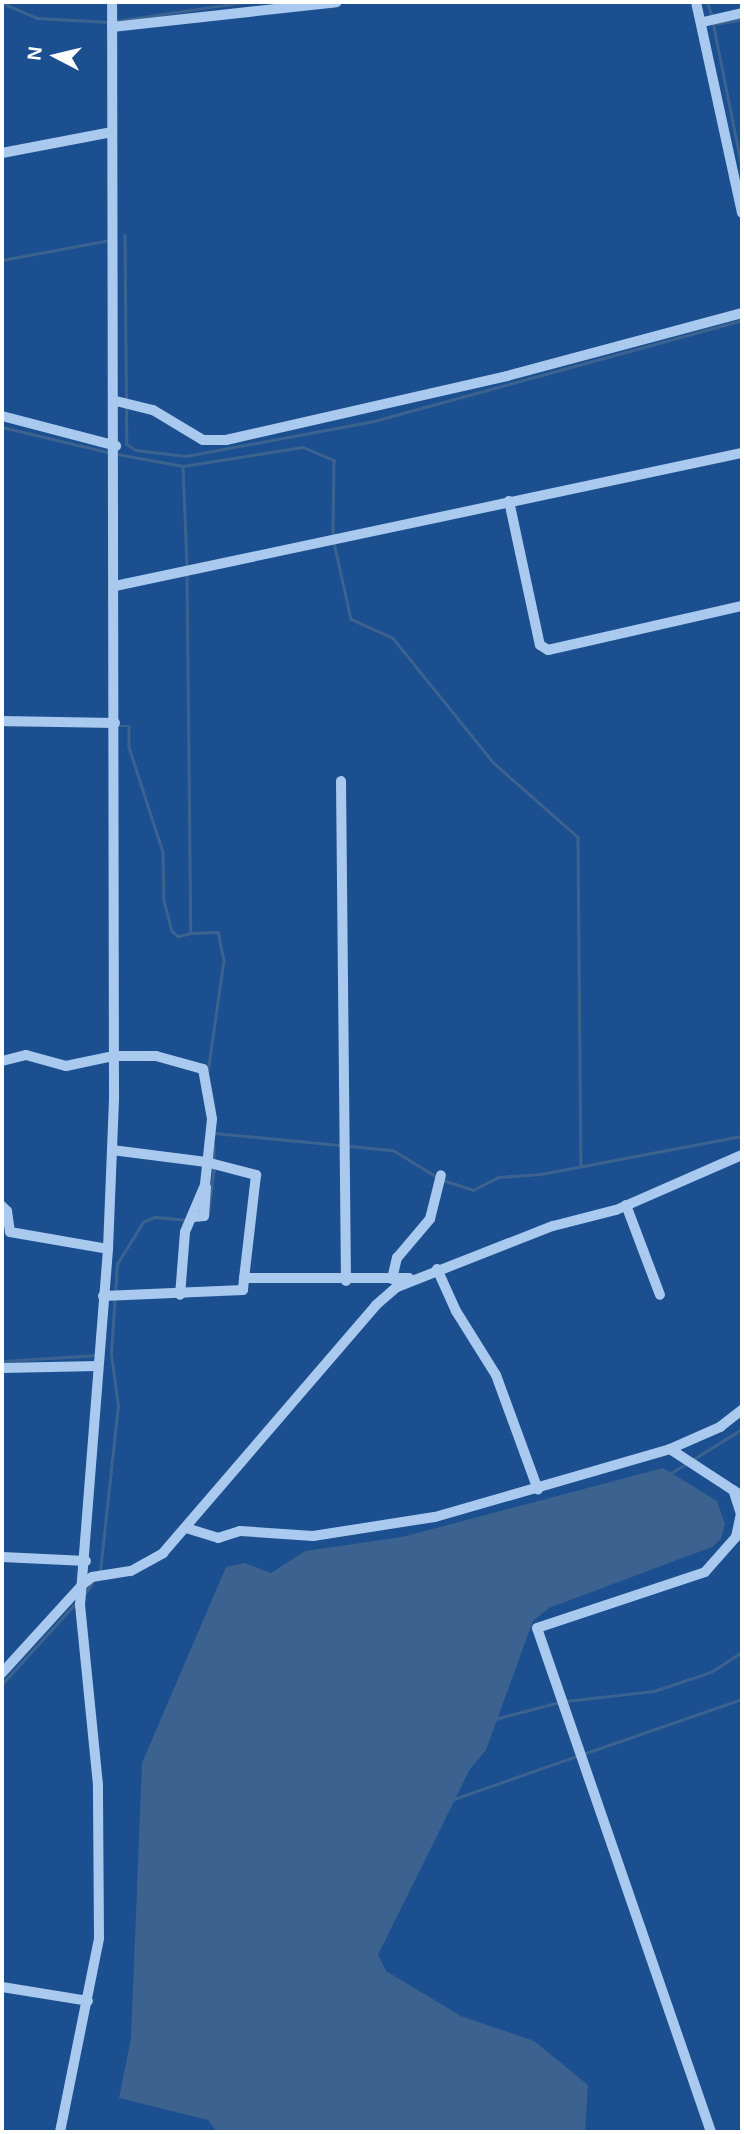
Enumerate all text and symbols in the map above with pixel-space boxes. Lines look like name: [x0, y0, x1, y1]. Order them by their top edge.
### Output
north arrow: [21, 21, 91, 91]
text: N: [23, 45, 46, 61]

